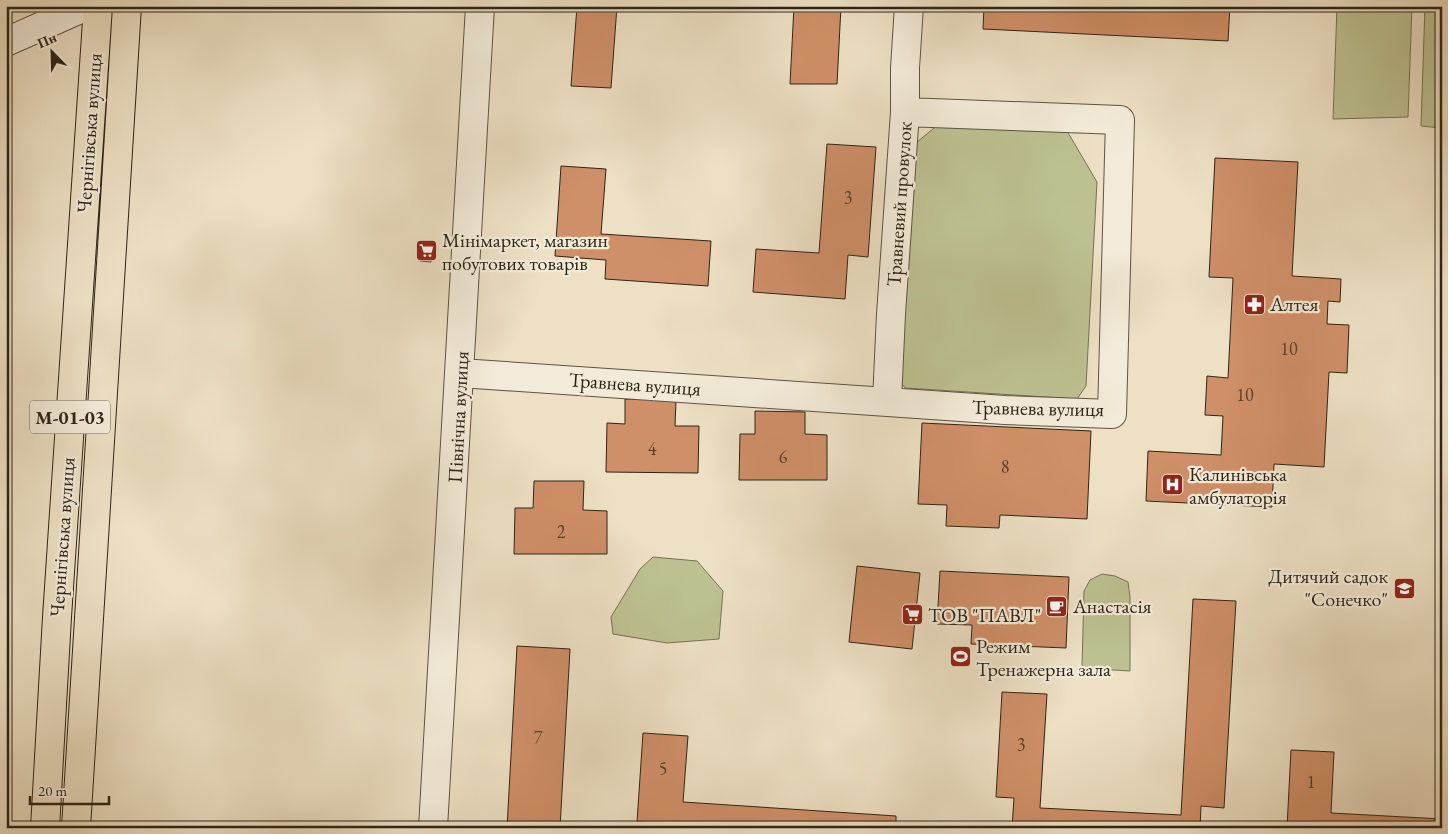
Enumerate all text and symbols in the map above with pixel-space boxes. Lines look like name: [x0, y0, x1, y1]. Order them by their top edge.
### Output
north arrow: [28, 28, 78, 78]
text: Пн: [35, 28, 59, 52]
street label: Чернігівська вулиця: [70, 52, 108, 214]
street label: Травневий провулок: [880, 120, 918, 287]
house number: 3: [844, 186, 852, 209]
place label: Мінімаркет, магазин побутових товарів: [442, 227, 608, 276]
supermarket icon: Мінімаркет, магазин побутових товарів: [414, 239, 438, 263]
place label: Алтея: [1269, 291, 1318, 317]
pharmacy icon: Алтея: [1242, 292, 1266, 316]
house number: 10: [1280, 337, 1298, 360]
street label: Північна вулиця: [442, 350, 474, 484]
street label: Травнева вулиця: [568, 366, 702, 402]
house number: 10: [1236, 383, 1254, 406]
street label: Травнева вулиця: [972, 394, 1104, 422]
road number: М-01-03: [30, 401, 110, 434]
house number: 4: [648, 437, 657, 460]
house number: 6: [779, 445, 788, 468]
house number: 8: [1001, 455, 1009, 478]
street label: Чернігівська вулиця: [43, 456, 81, 618]
place label: Калинівська амбулаторія: [1189, 461, 1287, 510]
hospital icon: Калинівська амбулаторія: [1161, 473, 1185, 497]
house number: 2: [557, 520, 566, 543]
place label: Дитячий садок "Сонечко": [1268, 563, 1388, 612]
school or university icon: Дитячий садок "Сонечко": [1392, 576, 1416, 600]
place label: Анастасія: [1072, 593, 1152, 619]
cafe icon: Анастасія: [1045, 594, 1069, 618]
place label: ТОВ "ПАВЛ": [928, 602, 1041, 628]
supermarket icon: ТОВ "ПАВЛ": [900, 603, 924, 627]
place label: Режим Тренажерна зала: [976, 633, 1111, 682]
sports icon: Режим Тренажерна зала: [948, 645, 972, 669]
house number: 7: [534, 726, 543, 749]
house number: 3: [1017, 733, 1025, 756]
house number: 5: [659, 757, 667, 780]
house number: 1: [1307, 770, 1315, 793]
scale bar: [30, 774, 109, 806]
text: 20 m: [38, 781, 67, 800]

